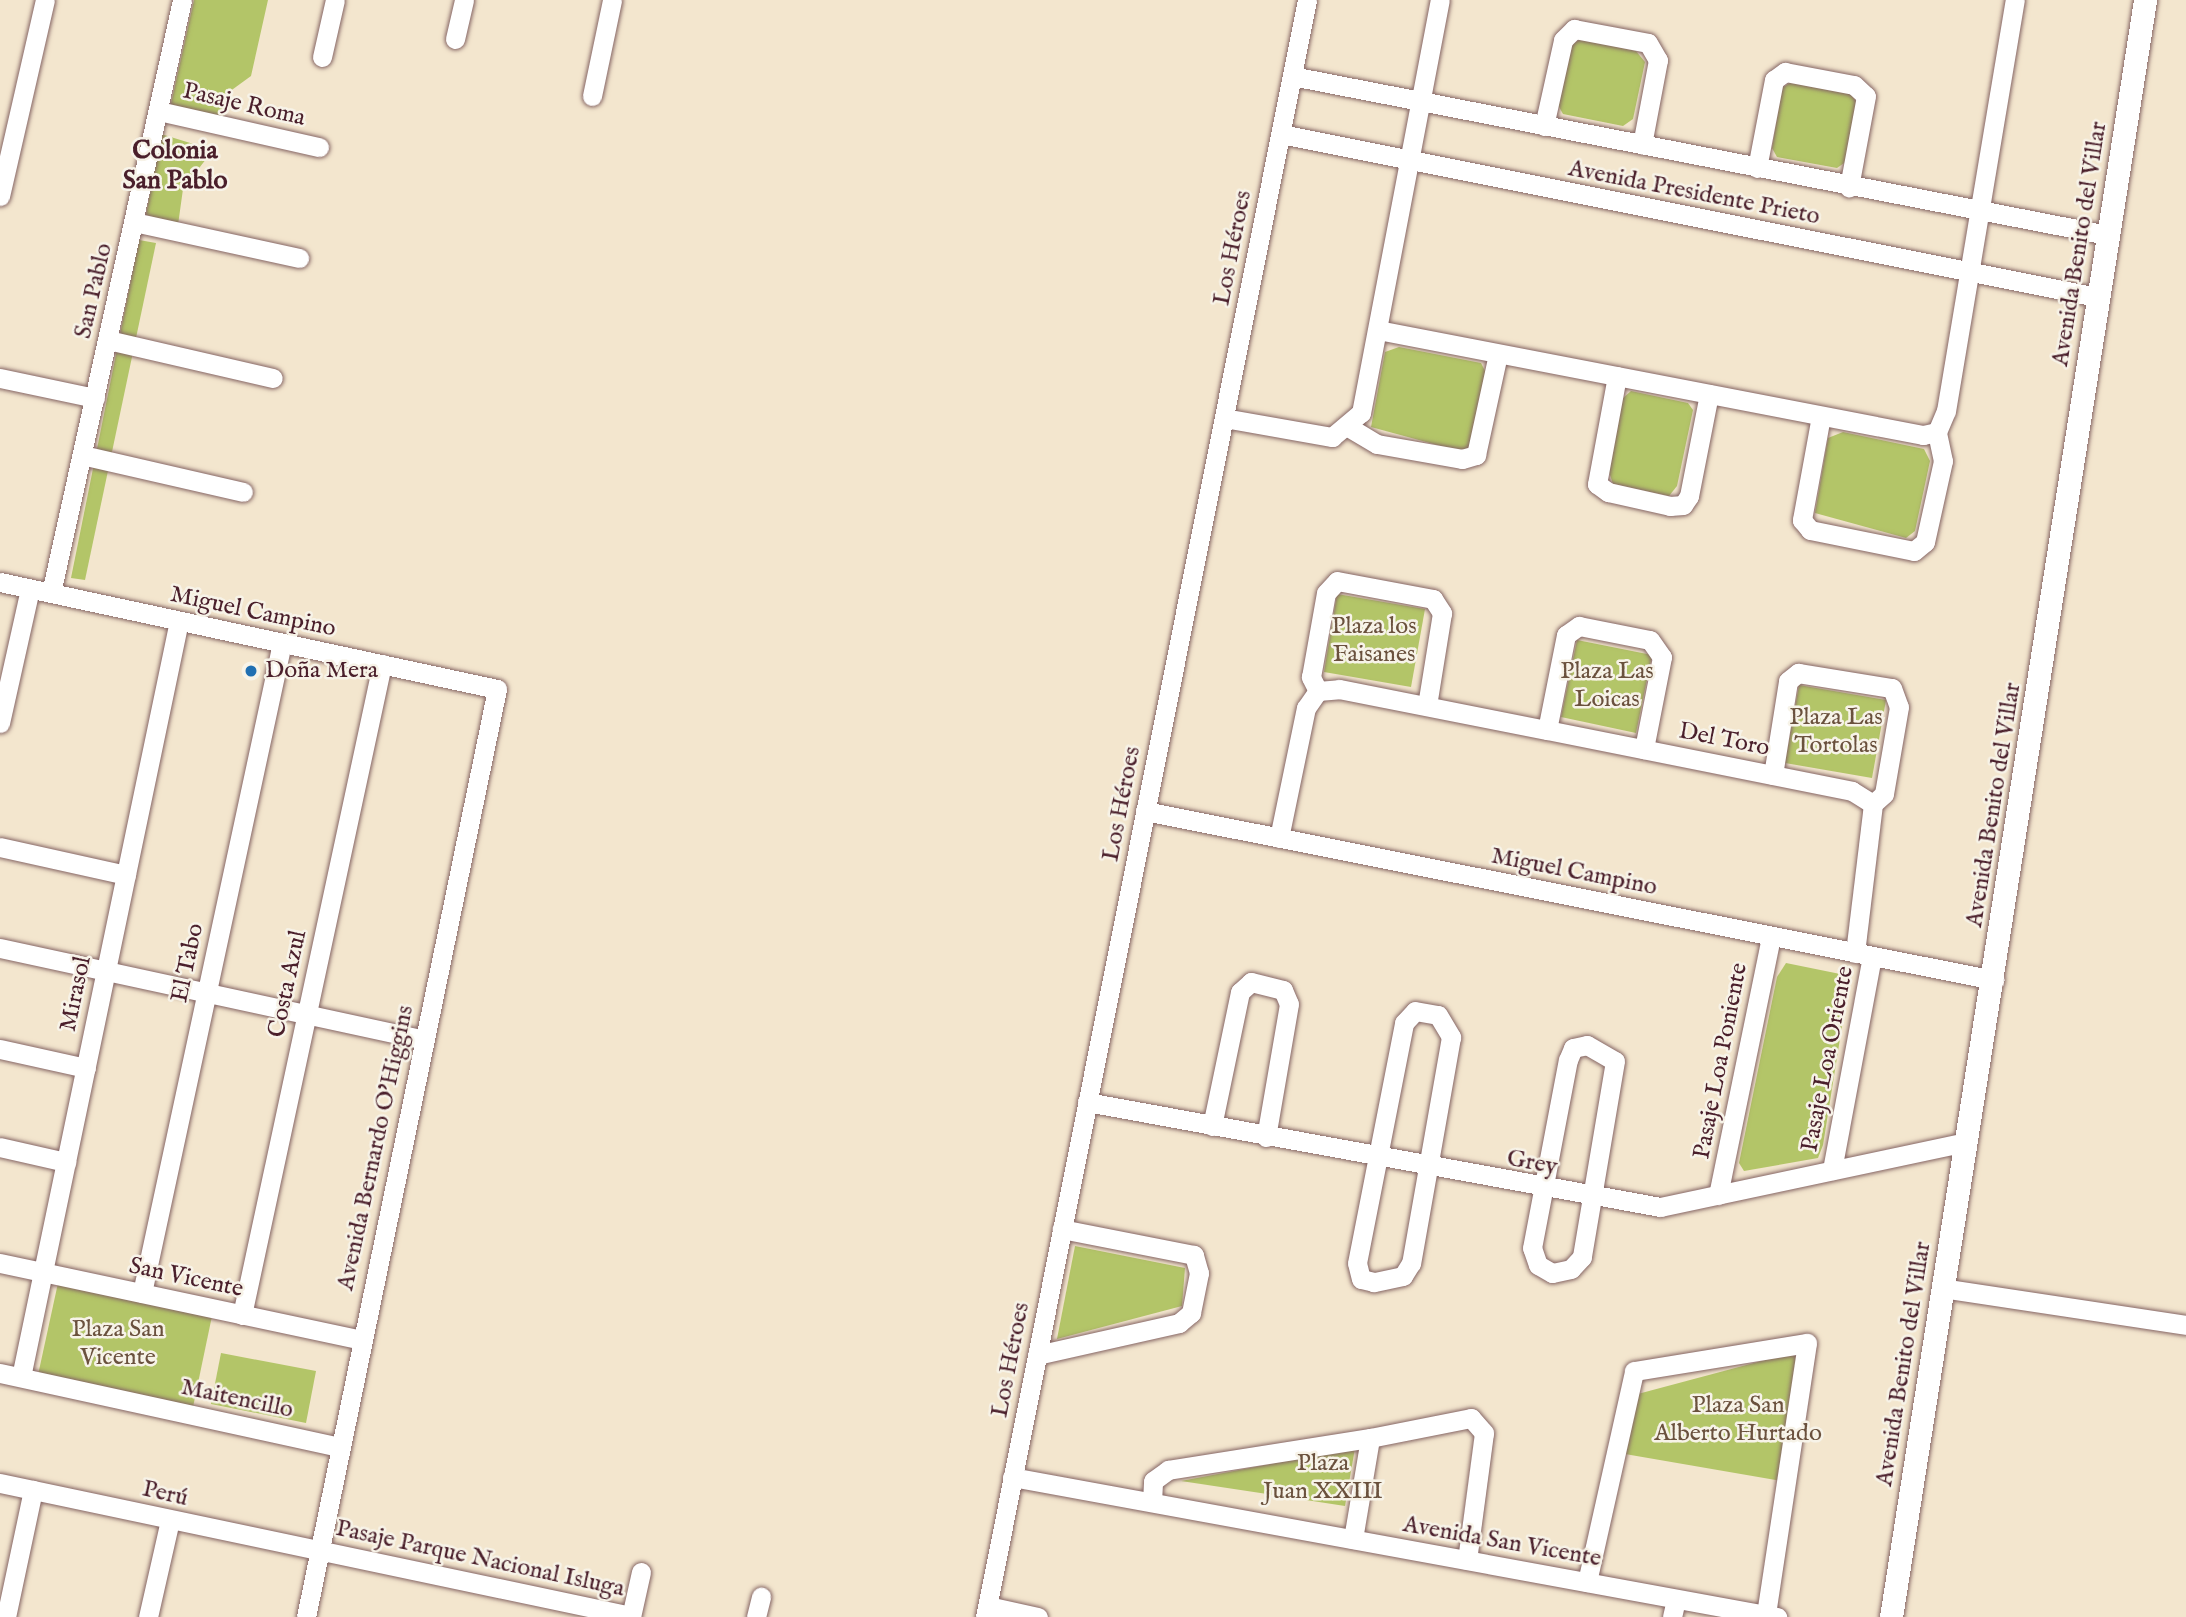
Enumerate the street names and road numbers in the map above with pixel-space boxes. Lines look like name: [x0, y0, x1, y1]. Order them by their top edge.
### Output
street label: Pasaje Roma: [180, 77, 308, 133]
street label: Avenida Benito del Villar: [2046, 120, 2114, 368]
street label: Avenida Presidente Prieto: [1566, 155, 1822, 231]
street label: Los Héroes: [1208, 188, 1258, 308]
street label: San Pablo: [69, 241, 119, 341]
street label: Miguel Campino: [168, 580, 338, 644]
street label: Avenida Benito del Villar: [1960, 681, 2028, 929]
street label: Del Toro: [1676, 717, 1772, 763]
street label: Los Héroes: [1097, 744, 1147, 864]
street label: Miguel Campino: [1489, 842, 1659, 902]
street label: El Tabo: [166, 921, 210, 1005]
street label: Costa Azul: [263, 928, 313, 1040]
street label: Mirasol: [54, 954, 98, 1034]
street label: Pasaje Loa Poniente: [1688, 961, 1754, 1161]
street label: Pasaje Loa Oriente: [1796, 964, 1860, 1154]
street label: Avenida Bernardo O'Higgins: [332, 1003, 420, 1293]
street label: Grey: [1504, 1144, 1560, 1182]
street label: Avenida Benito del Villar: [1870, 1240, 1938, 1488]
street label: San Vicente: [126, 1252, 246, 1304]
street label: Los Héroes: [986, 1300, 1036, 1420]
street label: Maitencillo: [178, 1373, 296, 1425]
street label: Perú: [139, 1475, 191, 1513]
street label: Avenida San Vicente: [1401, 1510, 1603, 1574]
street label: Pasaje Parque Nacional Isluga: [333, 1514, 627, 1604]

